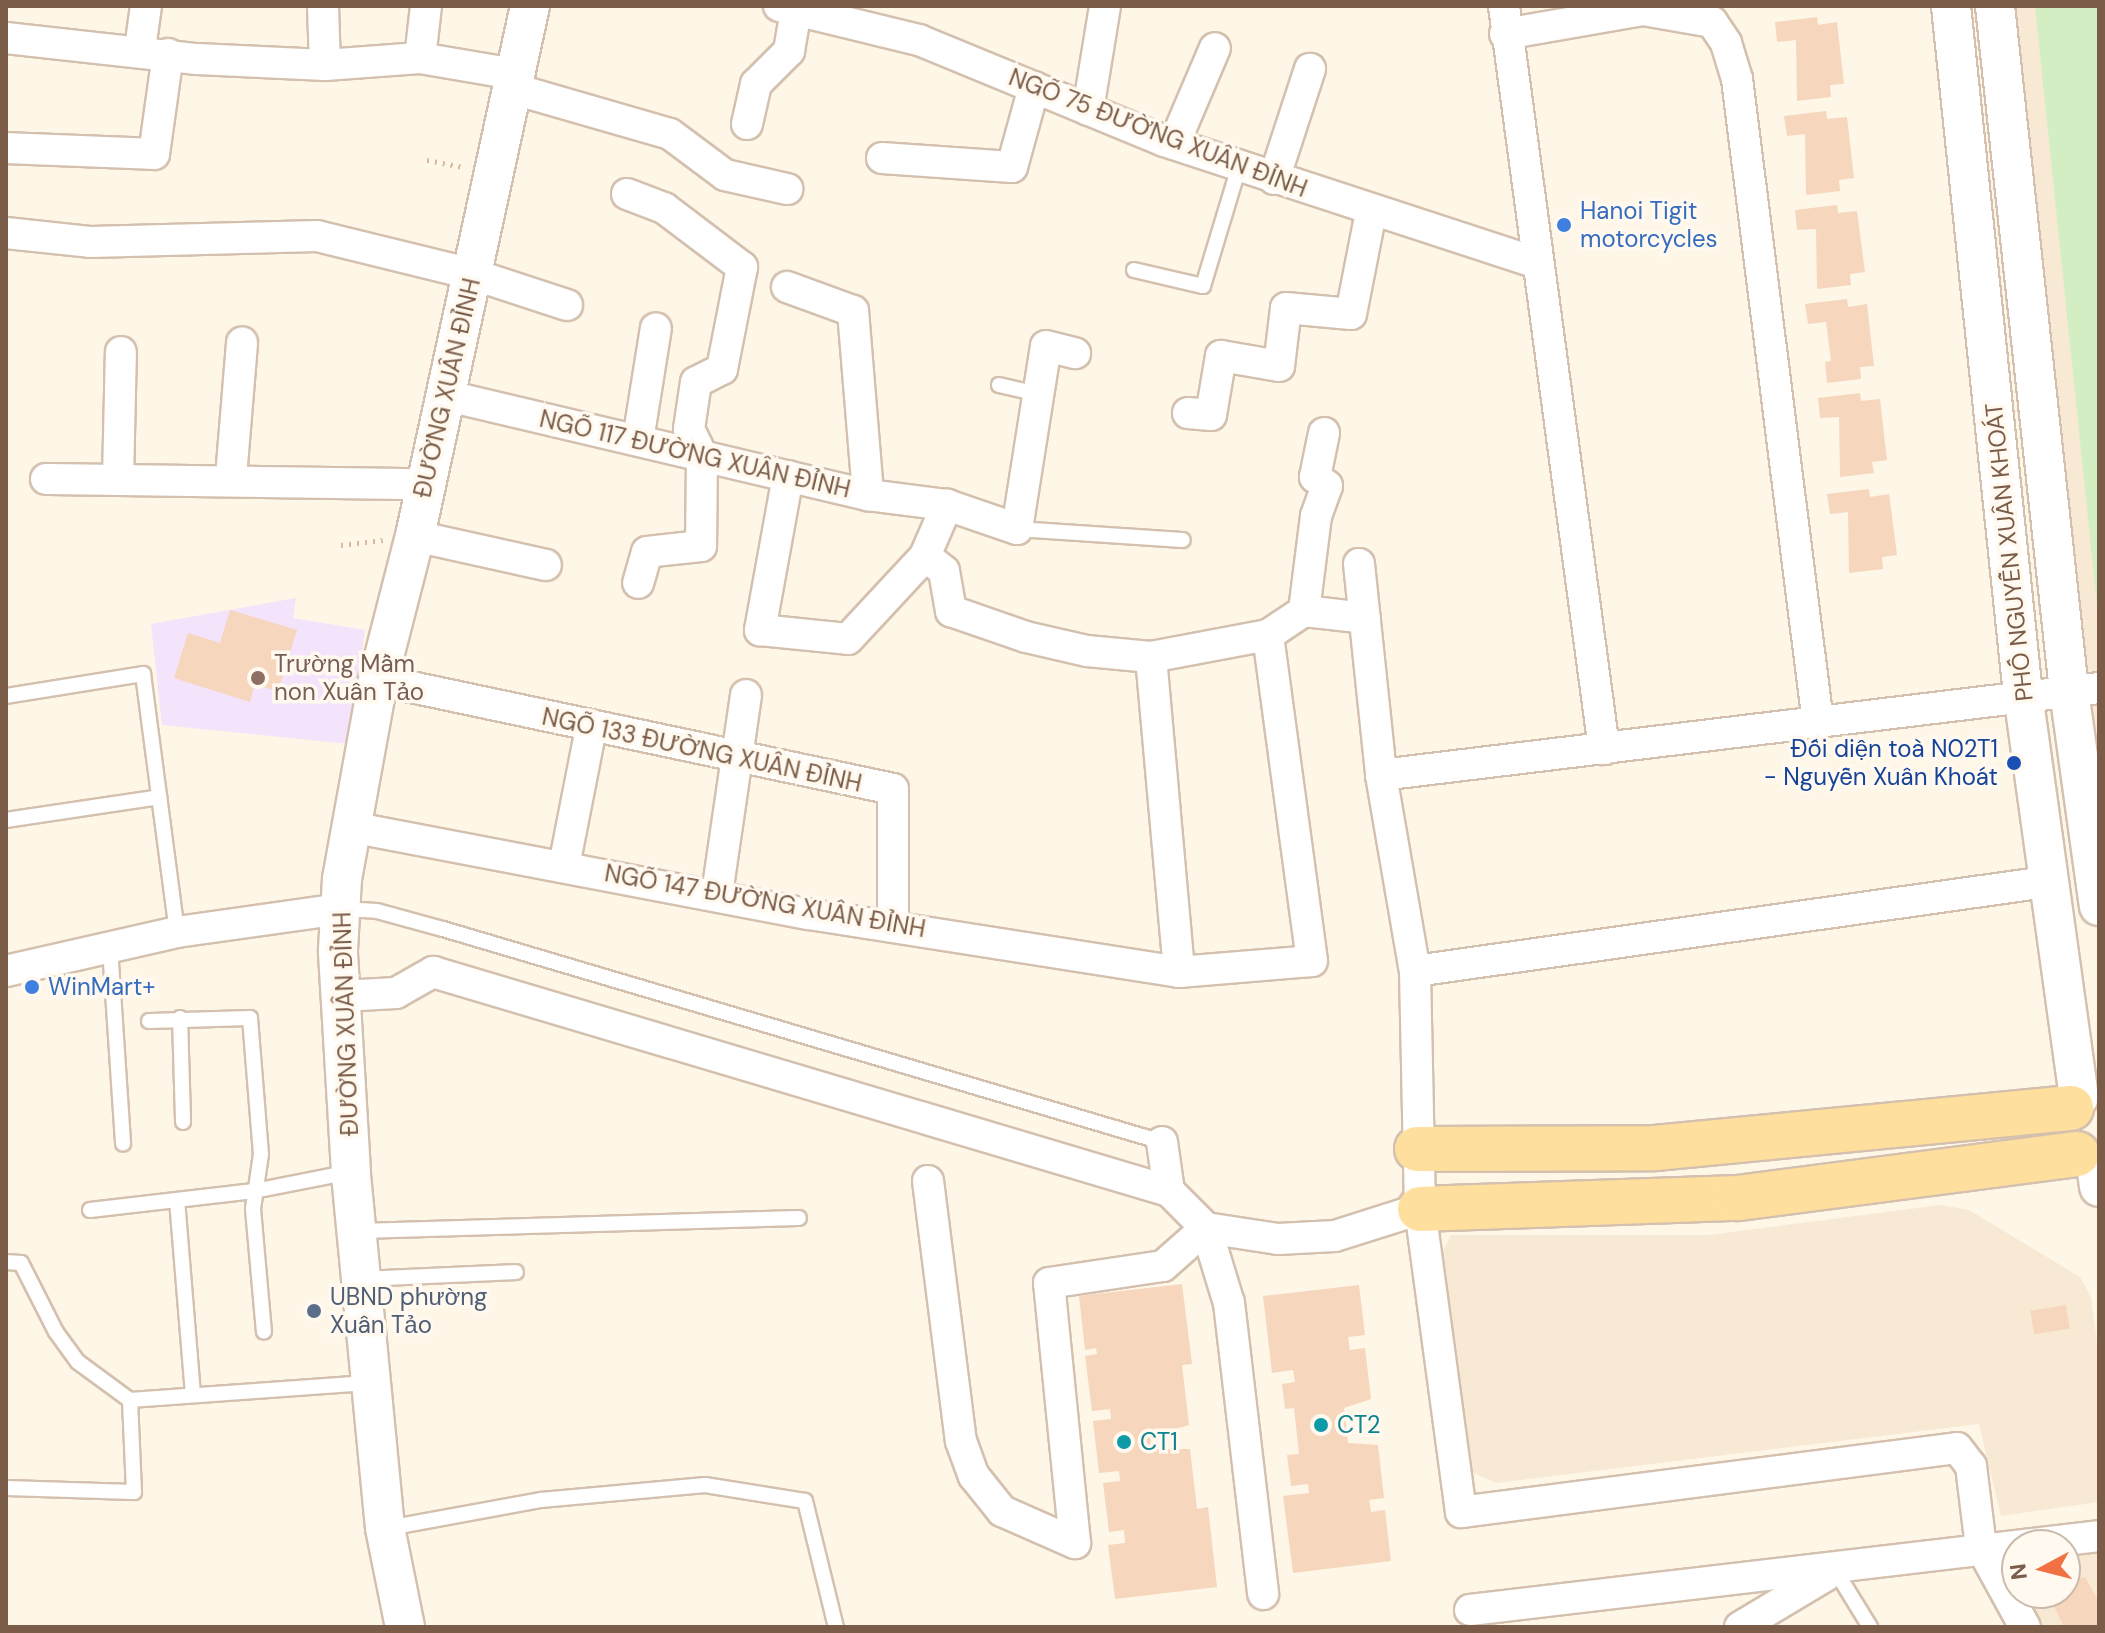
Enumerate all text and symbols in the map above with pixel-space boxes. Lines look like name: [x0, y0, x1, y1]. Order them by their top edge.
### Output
street label: NGÕ 75 ĐƯỜNG XUÂN ĐỈNH: [1005, 63, 1311, 203]
place label: Hanoi Tigit motorcycles: [1580, 197, 1718, 253]
marker: Hanoi Tigit motorcycles: [1555, 216, 1573, 234]
street label: ĐƯỜNG XUÂN ĐỈNH: [408, 276, 486, 500]
street label: PHỐ NGUYỄN XUÂN KHOÁT: [1979, 401, 2039, 703]
street label: NGÕ 117 ĐƯỜNG XUÂN ĐỈNH: [537, 404, 853, 504]
place label: Trường Mầm non Xuân Tảo: [274, 650, 424, 706]
marker: Trường Mầm non Xuân Tảo: [249, 669, 267, 687]
street label: NGÕ 133 ĐƯỜNG XUÂN ĐỈNH: [539, 702, 865, 798]
place label: Đối diện toà N02T1 - Nguyễn Xuân Khoát: [1764, 735, 1998, 791]
marker: Đối diện toà N02T1 - Nguyễn Xuân Khoát: [2005, 754, 2023, 772]
street label: NGÕ 147 ĐƯỜNG XUÂN ĐỈNH: [602, 859, 928, 943]
street label: ĐƯỜNG XUÂN ĐỈNH: [328, 911, 364, 1137]
place label: WinMart+: [48, 973, 155, 1001]
marker: WinMart+: [23, 978, 41, 996]
place label: UBND phường Xuân Tảo: [330, 1283, 487, 1339]
marker: UBND phường Xuân Tảo: [305, 1302, 323, 1320]
place label: CT2: [1337, 1411, 1381, 1439]
marker: CT2: [1312, 1416, 1330, 1434]
place label: CT1: [1140, 1428, 1178, 1456]
marker: CT1: [1115, 1433, 1133, 1451]
north arrow: [2001, 1529, 2081, 1609]
text: N: [2003, 1562, 2034, 1581]

